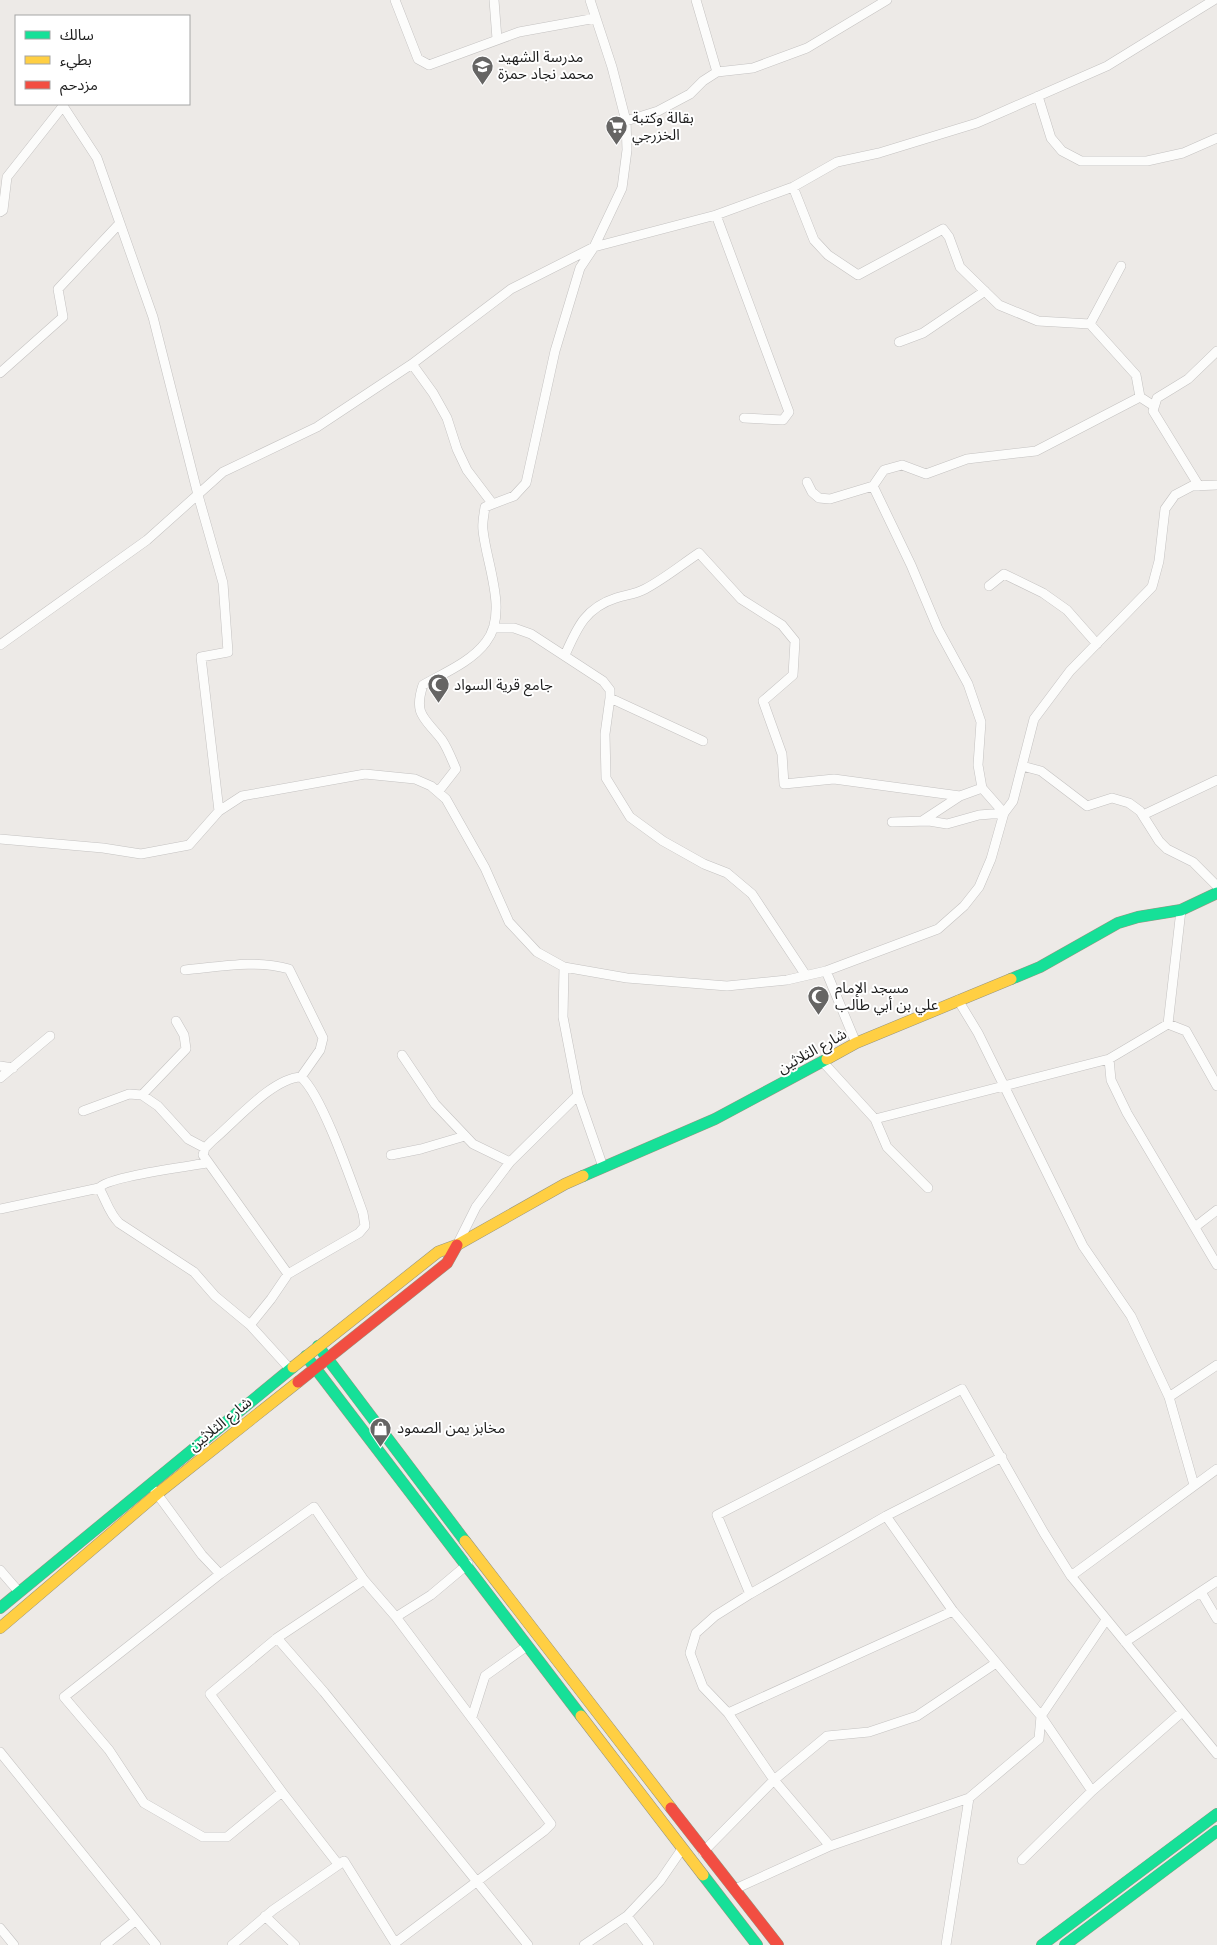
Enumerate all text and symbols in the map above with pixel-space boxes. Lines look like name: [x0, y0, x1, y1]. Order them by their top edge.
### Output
legend: [15, 15, 190, 105]
text: سالك: [60, 26, 94, 44]
place label: مدرسة الشهيد محمد نجاد حمزة: [498, 48, 594, 83]
text: بطيء: [60, 51, 92, 71]
school or university icon: مدرسة الشهيد محمد نجاد حمزة: [470, 54, 494, 85]
text: مزدحم: [60, 76, 98, 96]
place label: بقالة وكتبة الخزرجي: [632, 109, 694, 146]
supermarket icon: بقالة وكتبة الخزرجي: [604, 115, 628, 146]
mosque icon: جامع قرية السواد: [426, 673, 450, 704]
place label: جامع قرية السواد: [454, 676, 553, 697]
place label: مسجد الإمام علي بن أبي طالب: [835, 979, 939, 1016]
mosque icon: مسجد الإمام علي بن أبي طالب: [807, 985, 831, 1016]
street label: شارع الثلاثين: [774, 1025, 851, 1080]
street label: شارع الثلاثين: [185, 1393, 257, 1457]
shop icon: مخابز يمن الصمود: [369, 1416, 393, 1447]
place label: مخابز يمن الصمود: [397, 1419, 505, 1437]

